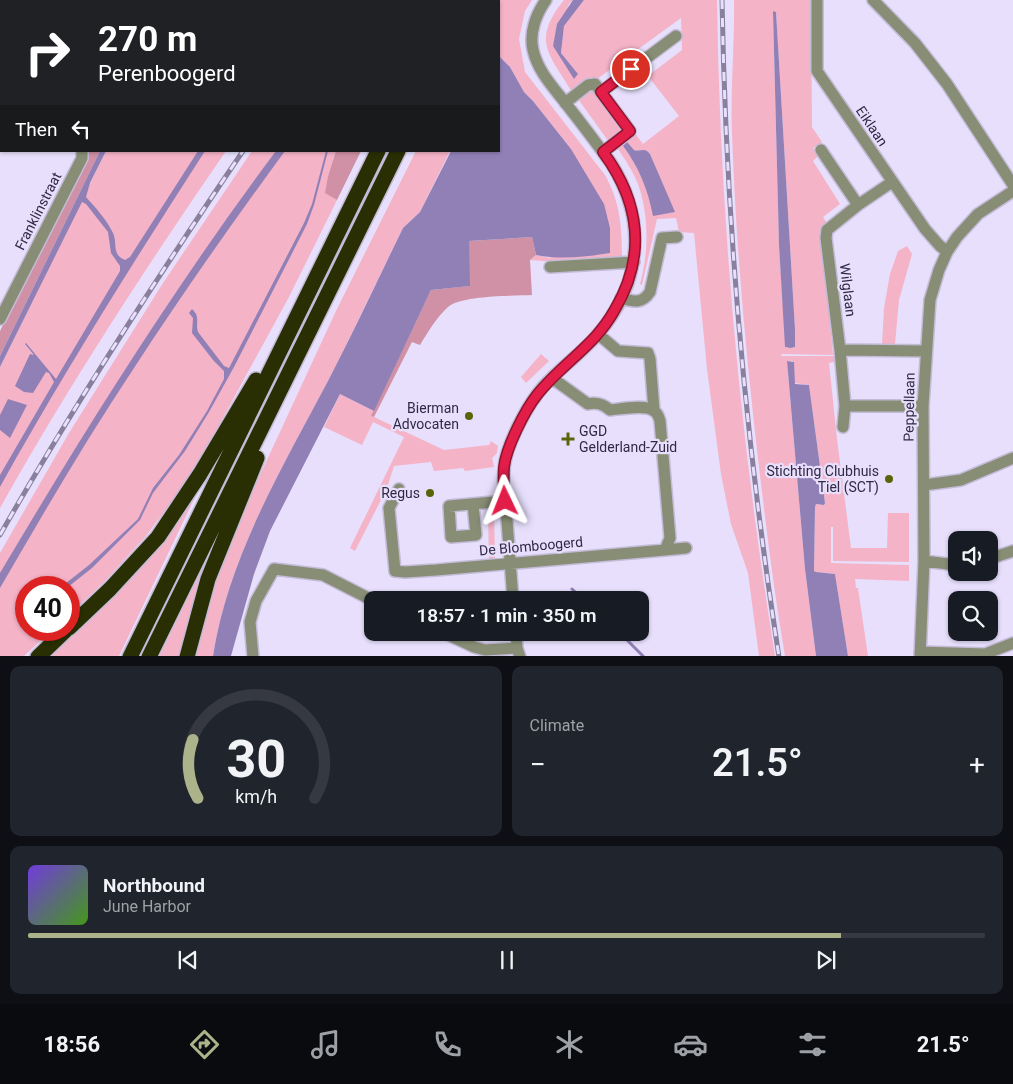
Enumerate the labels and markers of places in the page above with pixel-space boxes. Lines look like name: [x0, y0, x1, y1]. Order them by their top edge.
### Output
pin: [610, 48, 652, 90]
place label: Bierman Advocaten: [393, 400, 459, 432]
marker: Bierman Advocaten: [463, 410, 475, 422]
place label: GGD Gelderland-Zuid: [579, 423, 677, 455]
marker: GGD Gelderland-Zuid: [561, 432, 575, 446]
place label: Stichting Clubhuis Tiel (SCT): [766, 463, 879, 496]
marker: Stichting Clubhuis Tiel (SCT): [883, 473, 895, 485]
place label: Regus: [381, 485, 420, 501]
marker: Regus: [424, 487, 436, 499]

